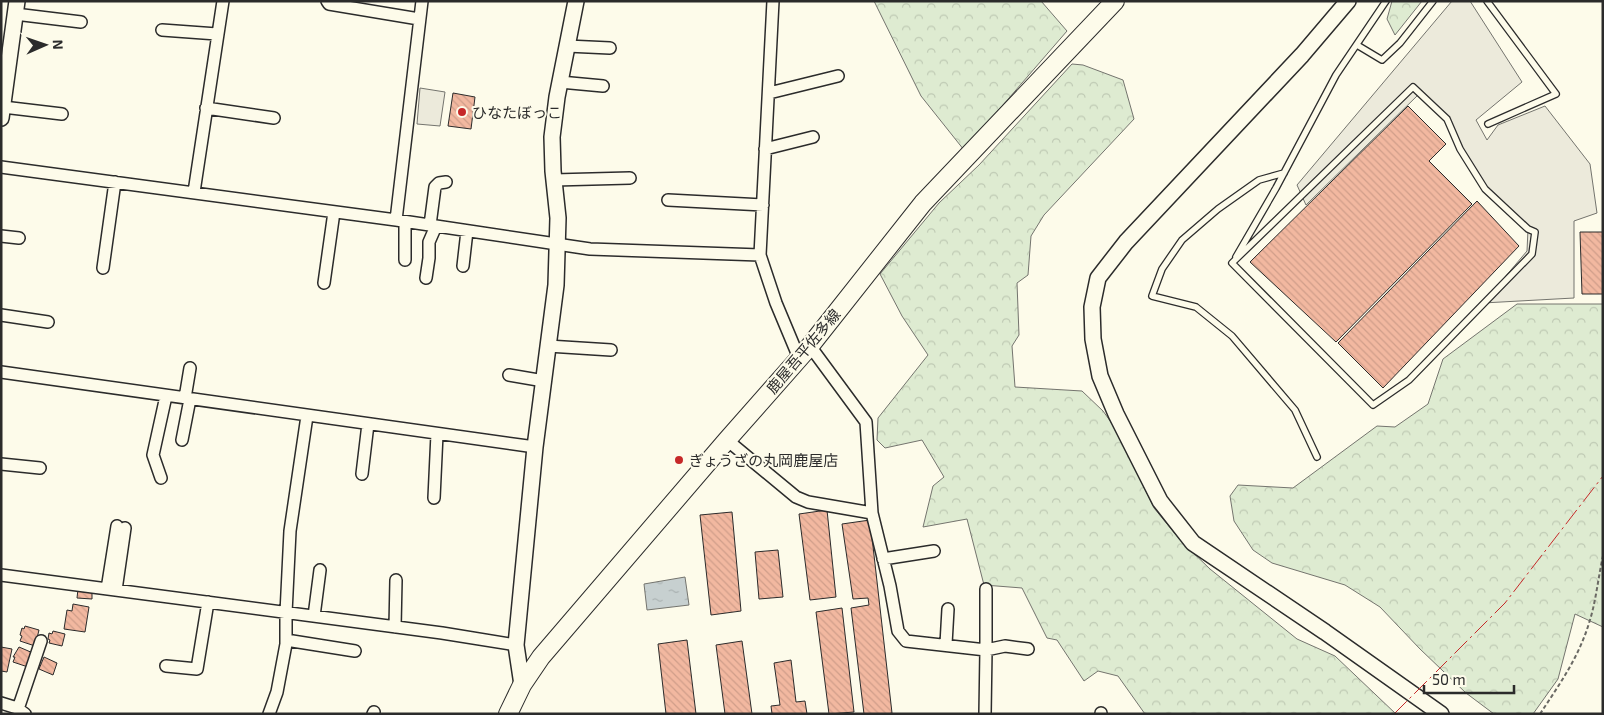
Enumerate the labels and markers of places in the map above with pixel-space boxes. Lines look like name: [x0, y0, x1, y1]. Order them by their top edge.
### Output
place label: ひなたぼっこ: [472, 103, 562, 121]
marker: ひなたぼっこ: [456, 106, 468, 118]
place label: ぎょうざの丸岡鹿屋店: [689, 451, 838, 469]
marker: ぎょうざの丸岡鹿屋店: [673, 454, 685, 466]

